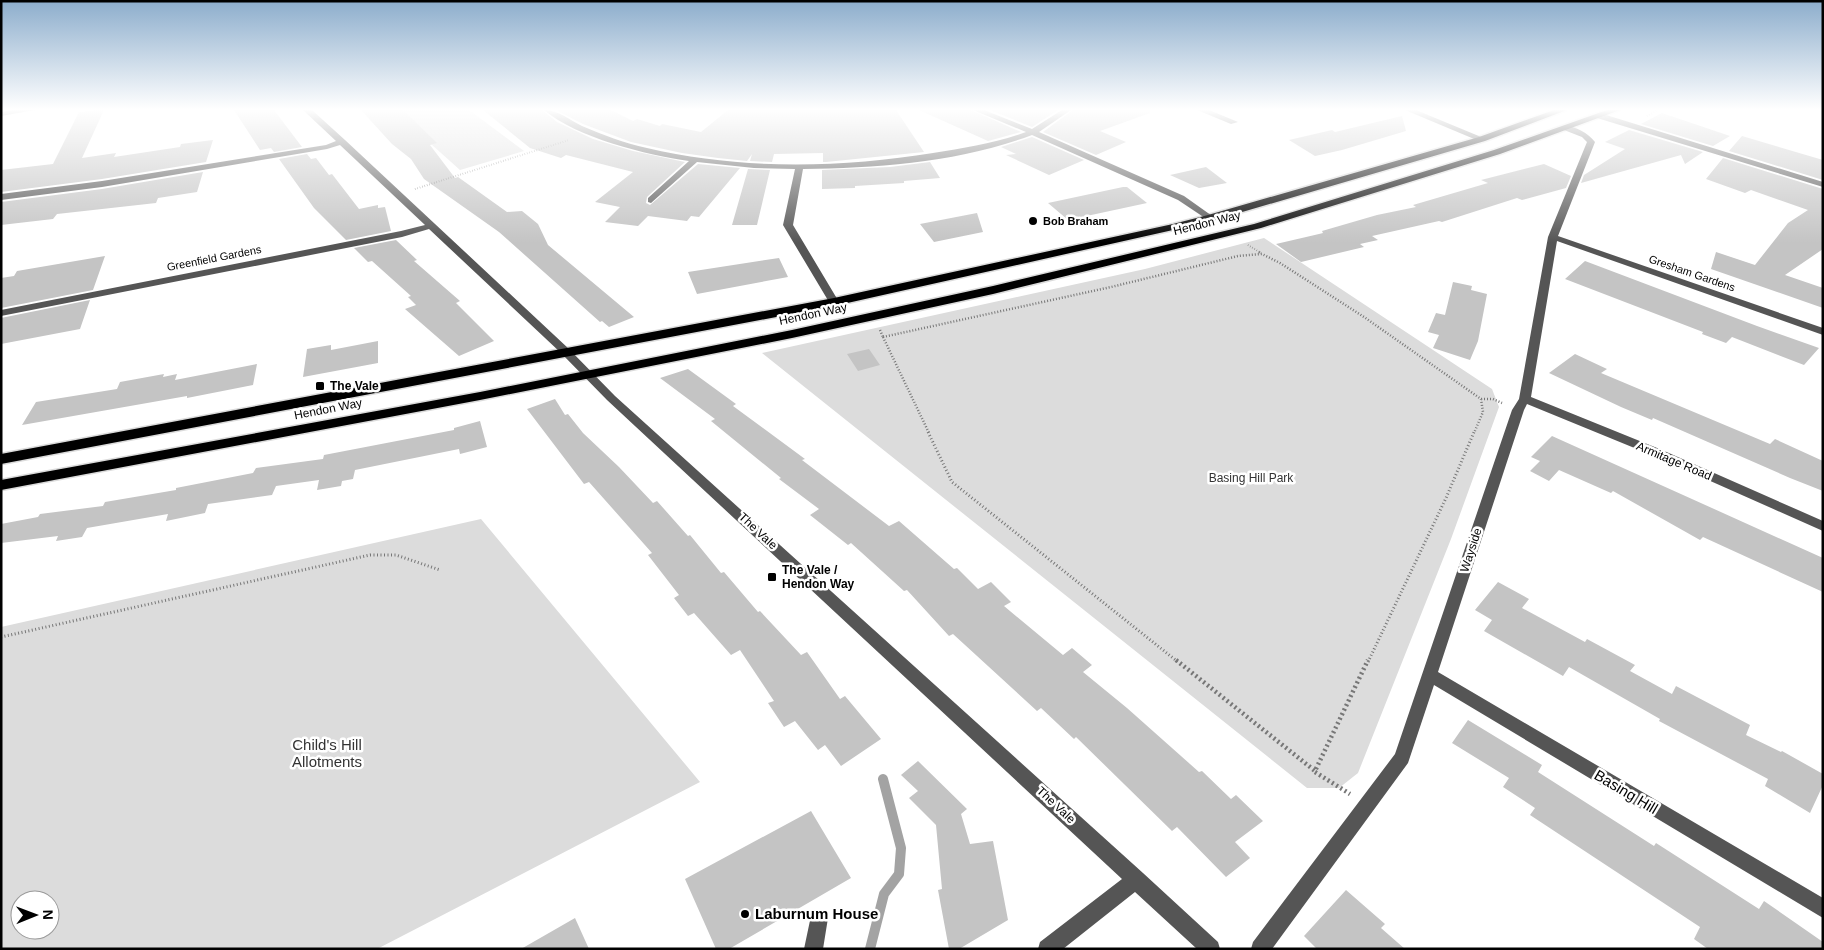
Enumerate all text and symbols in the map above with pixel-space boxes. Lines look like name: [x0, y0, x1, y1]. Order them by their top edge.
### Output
street label: Hendon Way: [1172, 208, 1242, 238]
marker: Bob Braham: [1027, 215, 1039, 227]
place label: Bob Braham: [1043, 215, 1109, 227]
street label: Greenfield Gardens: [166, 243, 263, 273]
street label: Gresham Gardens: [1647, 253, 1737, 294]
street label: Hendon Way: [778, 300, 848, 328]
place label: The Vale: [330, 379, 379, 393]
marker: The Vale: [314, 380, 326, 392]
street label: Hendon Way: [293, 396, 363, 422]
street label: Armitage Road: [1634, 439, 1714, 483]
park label: Basing Hill Park: [1209, 471, 1294, 485]
street label: The Vale: [736, 510, 780, 552]
street label: Wayside: [1457, 526, 1485, 574]
place label: The Vale / Hendon Way: [782, 563, 855, 591]
marker: The Vale / Hendon Way: [766, 571, 778, 583]
park label: Child's Hill Allotments: [292, 736, 362, 770]
street label: Basing Hill: [1592, 766, 1661, 817]
street label: The Vale: [1034, 784, 1078, 826]
north arrow: [10, 890, 60, 940]
place label: Laburnum House: [755, 905, 878, 922]
marker: Laburnum House: [739, 908, 751, 920]
text: N: [40, 910, 56, 920]

